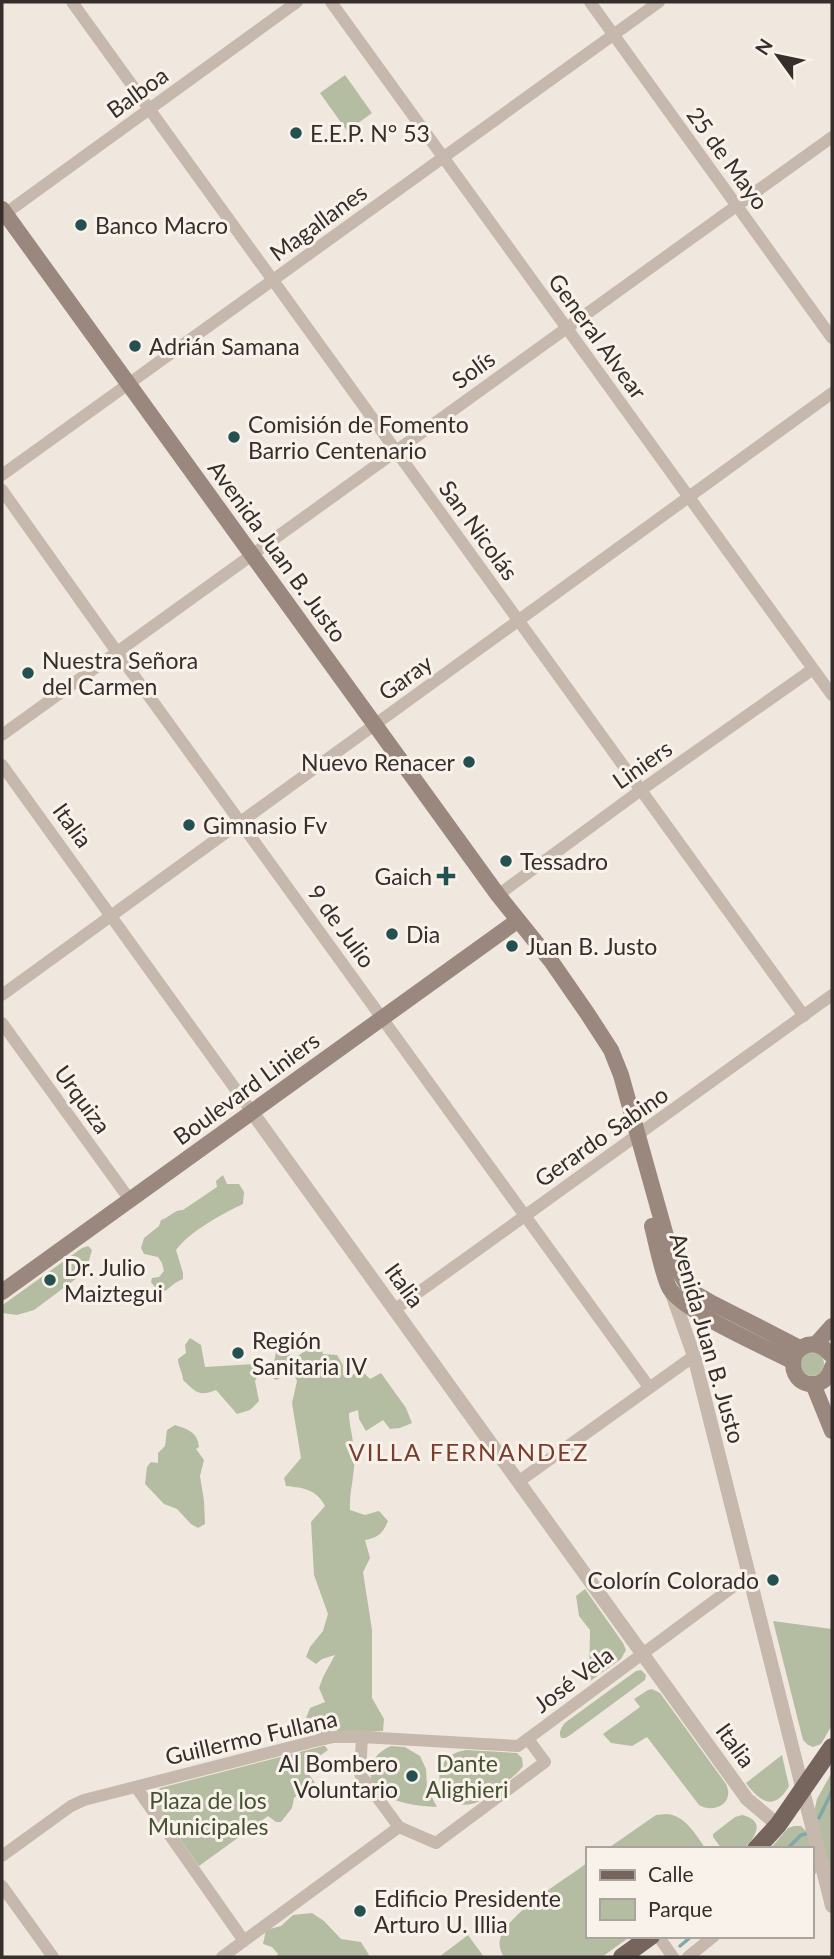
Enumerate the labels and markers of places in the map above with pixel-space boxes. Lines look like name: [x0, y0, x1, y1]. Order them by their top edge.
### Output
place label: E.E.P. N° 53: [310, 119, 430, 147]
marker: E.E.P. N° 53: [288, 125, 304, 141]
place label: Banco Macro: [95, 211, 228, 239]
marker: Banco Macro: [73, 217, 89, 233]
place label: Adrián Samana: [149, 332, 300, 360]
marker: Adrián Samana: [127, 338, 143, 354]
place label: Comisión de Fomento Barrio Centenario: [248, 410, 469, 464]
marker: Comisión de Fomento Barrio Centenario: [226, 429, 242, 445]
place label: Nuestra Señora del Carmen: [42, 646, 198, 700]
marker: Nuestra Señora del Carmen: [20, 665, 36, 681]
place label: Nuevo Renacer: [301, 748, 456, 776]
marker: Nuevo Renacer: [461, 754, 477, 770]
place label: Gimnasio Fv: [203, 811, 327, 839]
marker: Gimnasio Fv: [181, 817, 197, 833]
place label: Tessadro: [520, 847, 608, 875]
marker: Tessadro: [498, 853, 514, 869]
place label: Gaich: [375, 862, 432, 890]
marker: Gaich: [438, 868, 454, 884]
place label: Dia: [406, 920, 440, 948]
marker: Dia: [384, 926, 400, 942]
place label: Juan B. Justo: [526, 932, 657, 960]
marker: Juan B. Justo: [504, 938, 520, 954]
place label: Dr. Julio Maiztegui: [64, 1253, 163, 1307]
marker: Dr. Julio Maiztegui: [42, 1272, 58, 1288]
place label: Región Sanitaria IV: [252, 1326, 367, 1380]
marker: Región Sanitaria IV: [230, 1345, 246, 1361]
place label: Colorín Colorado: [588, 1566, 759, 1594]
marker: Colorín Colorado: [765, 1572, 781, 1588]
place label: Al Bombero Voluntario: [279, 1749, 398, 1803]
marker: Al Bombero Voluntario: [404, 1768, 420, 1784]
place label: Edificio Presidente Arturo U. Illia: [374, 1884, 561, 1938]
marker: Edificio Presidente Arturo U. Illia: [352, 1903, 368, 1919]

